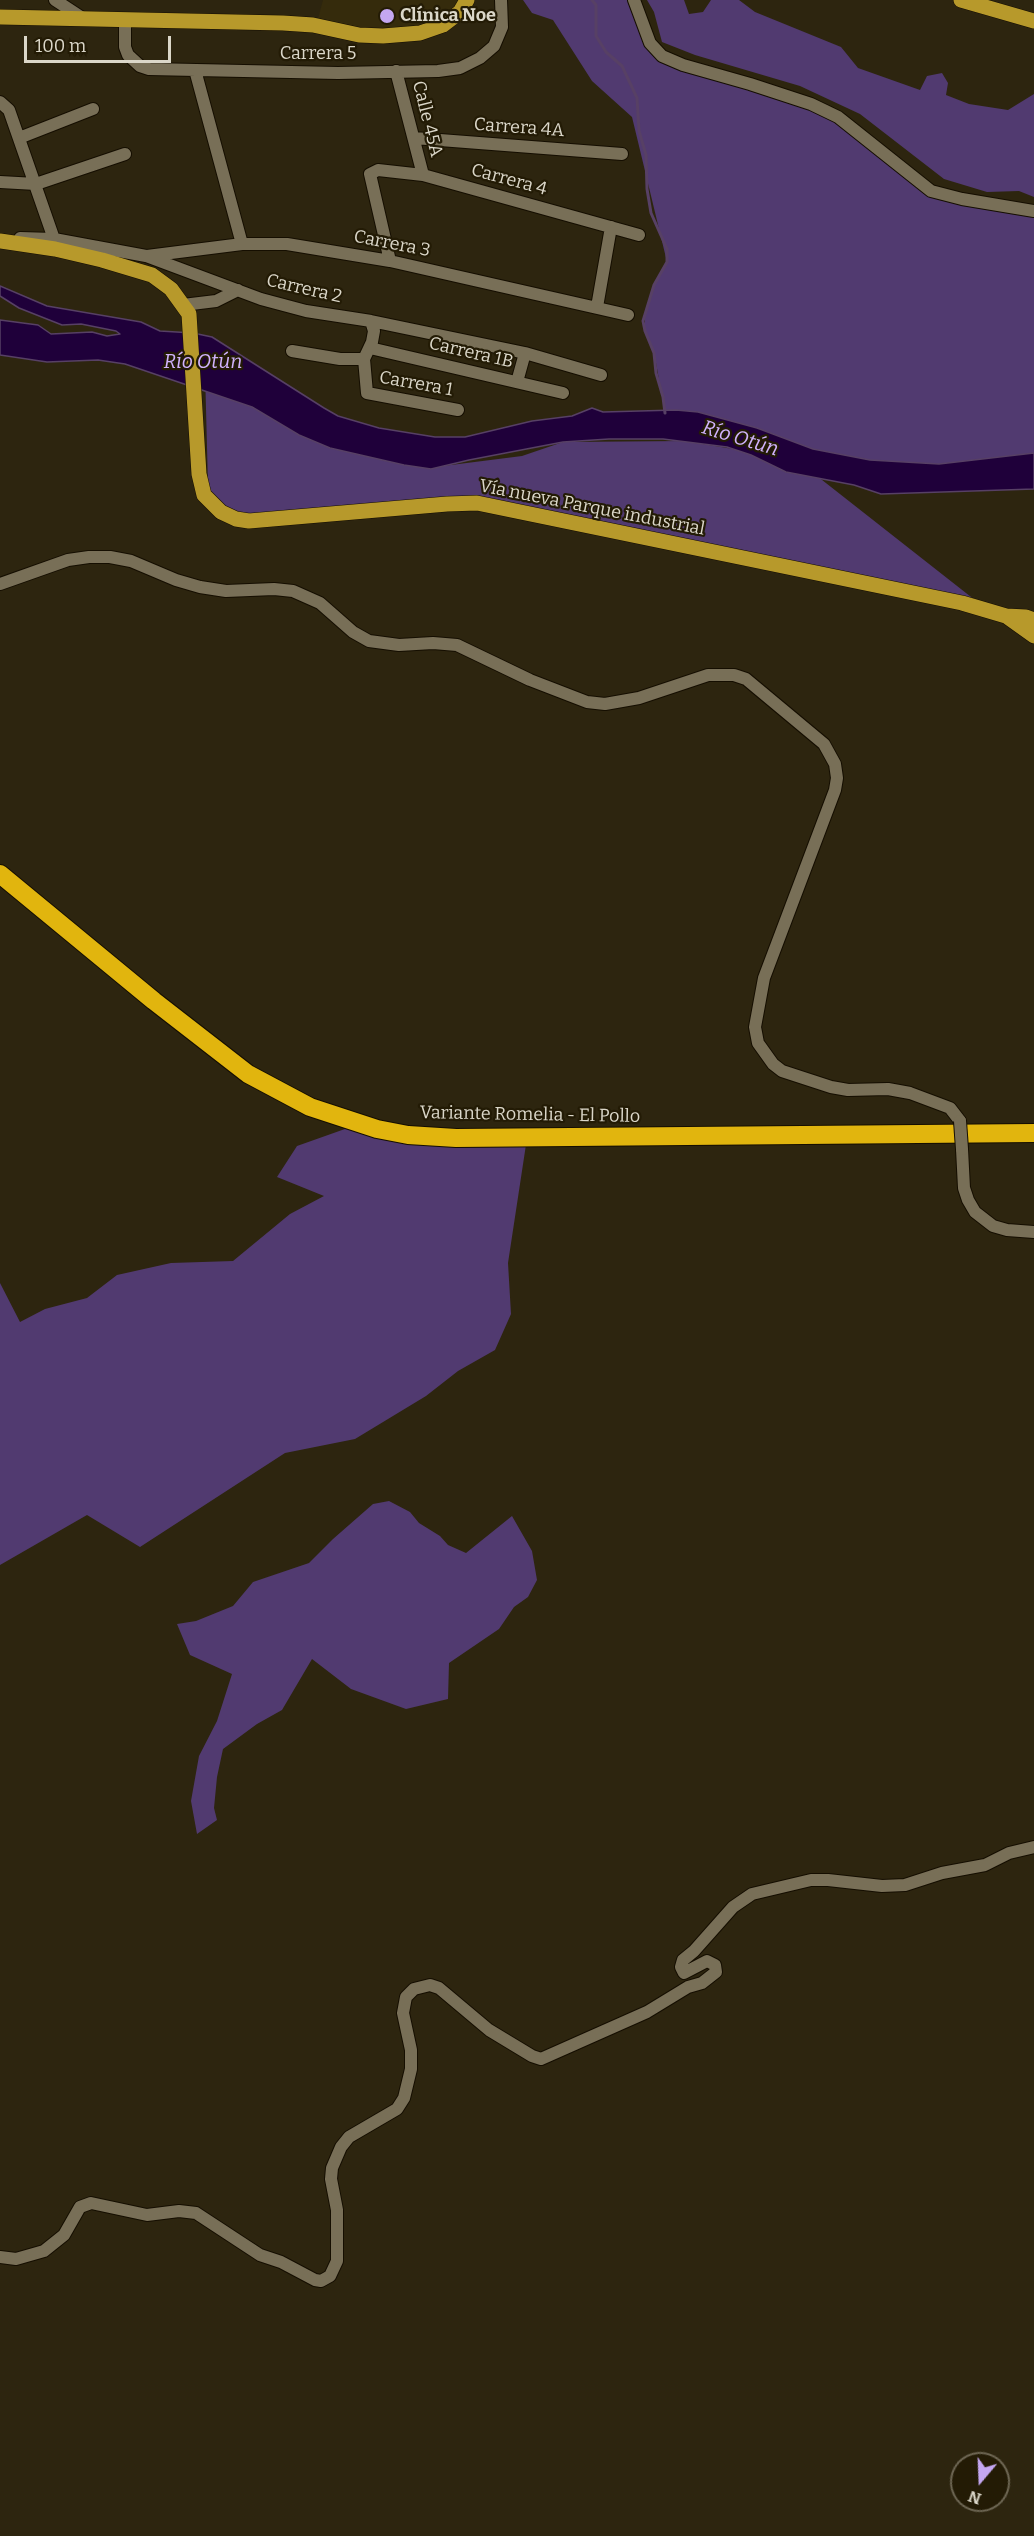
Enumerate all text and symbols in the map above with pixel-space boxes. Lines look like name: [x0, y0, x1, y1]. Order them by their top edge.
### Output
place label: Clínica Noe: [400, 5, 496, 27]
marker: Clínica Noe: [378, 7, 396, 25]
scale bar: [27, 24, 174, 62]
text: 100 m: [35, 35, 86, 57]
street label: Carrera 5: [280, 43, 356, 65]
street label: Calle 45A: [407, 79, 447, 159]
street label: Carrera 4A: [473, 114, 565, 142]
street label: Carrera 4: [469, 160, 549, 200]
street label: Carrera 3: [352, 226, 432, 262]
street label: Carrera 2: [264, 270, 344, 308]
street label: Carrera 1B: [427, 333, 515, 373]
water label: Río Otún: [164, 350, 242, 374]
street label: Carrera 1: [378, 367, 454, 401]
water label: Río Otún: [699, 416, 781, 462]
street label: Vía nueva Parque industrial: [477, 476, 707, 540]
street label: Variante Romelia - El Pollo: [420, 1102, 640, 1128]
north arrow: [950, 2452, 1010, 2512]
text: N: [966, 2487, 984, 2509]

